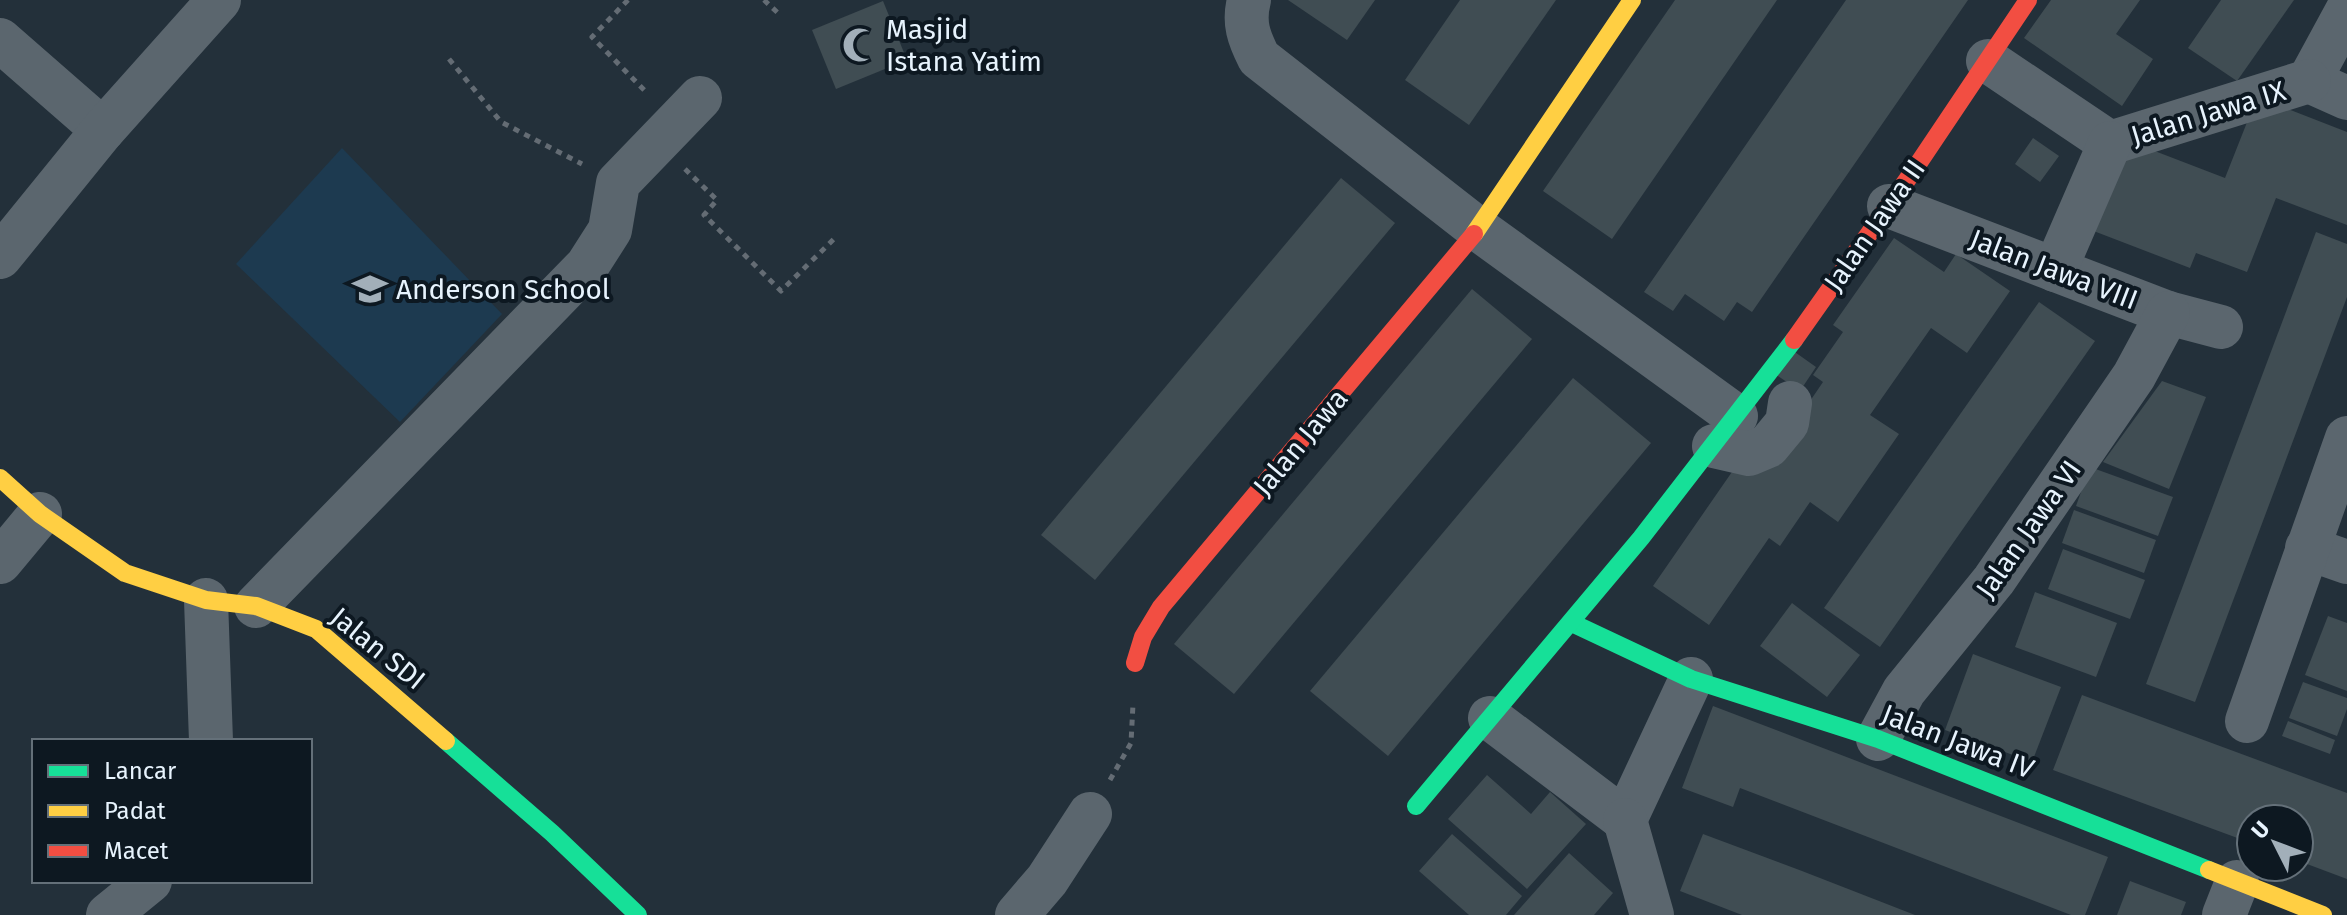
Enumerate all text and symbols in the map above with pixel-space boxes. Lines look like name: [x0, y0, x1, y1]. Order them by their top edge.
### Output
place label: Masjid Istana Yatim: [886, 13, 1042, 78]
mosque icon: Masjid Istana Yatim: [841, 26, 879, 64]
street label: Jalan Jawa IX: [2127, 74, 2289, 153]
street label: Jalan Jawa II: [1817, 153, 1932, 297]
street label: Jalan Jawa VIII: [1965, 222, 2142, 317]
school or university icon: Anderson School: [351, 270, 389, 308]
place label: Anderson School: [396, 273, 610, 306]
street label: Jalan Jawa: [1246, 382, 1355, 502]
street label: Jalan Jawa VI: [1969, 454, 2088, 604]
street label: Jalan SDI: [324, 600, 432, 697]
street label: Jalan Jawa IV: [1877, 697, 2039, 786]
legend: [32, 739, 312, 883]
text: Lancar: [104, 757, 177, 785]
text: Padat: [104, 797, 166, 825]
north arrow: [2235, 803, 2315, 883]
text: U: [2246, 816, 2275, 844]
text: Macet: [104, 837, 169, 865]

